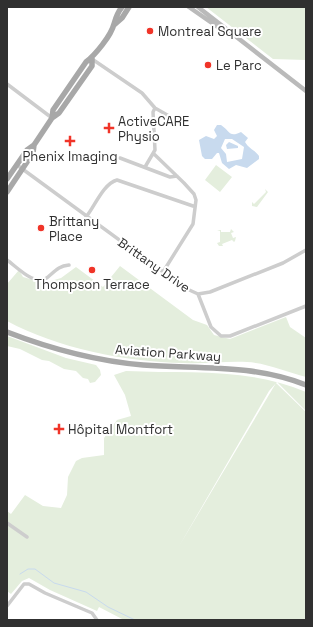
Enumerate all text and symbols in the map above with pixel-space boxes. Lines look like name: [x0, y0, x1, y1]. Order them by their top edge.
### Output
place label: Montreal Square: [158, 23, 262, 40]
marker: Montreal Square: [145, 26, 155, 36]
place label: Le Parc: [216, 57, 262, 74]
marker: Le Parc: [203, 60, 213, 70]
place label: ActiveCARE Physio: [118, 113, 189, 145]
marker: ActiveCARE Physio: [103, 122, 115, 134]
marker: Phenix Imaging: [64, 135, 76, 147]
place label: Phenix Imaging: [22, 148, 118, 165]
place label: Brittany Place: [49, 213, 99, 245]
marker: Brittany Place: [36, 223, 46, 233]
street label: Brittany Drive: [114, 234, 194, 296]
marker: Thompson Terrace: [87, 265, 97, 275]
place label: Thompson Terrace: [34, 276, 150, 293]
street label: Aviation Parkway: [114, 341, 222, 365]
place label: Hôpital Montfort: [68, 421, 173, 438]
marker: Hôpital Montfort: [53, 423, 65, 435]

